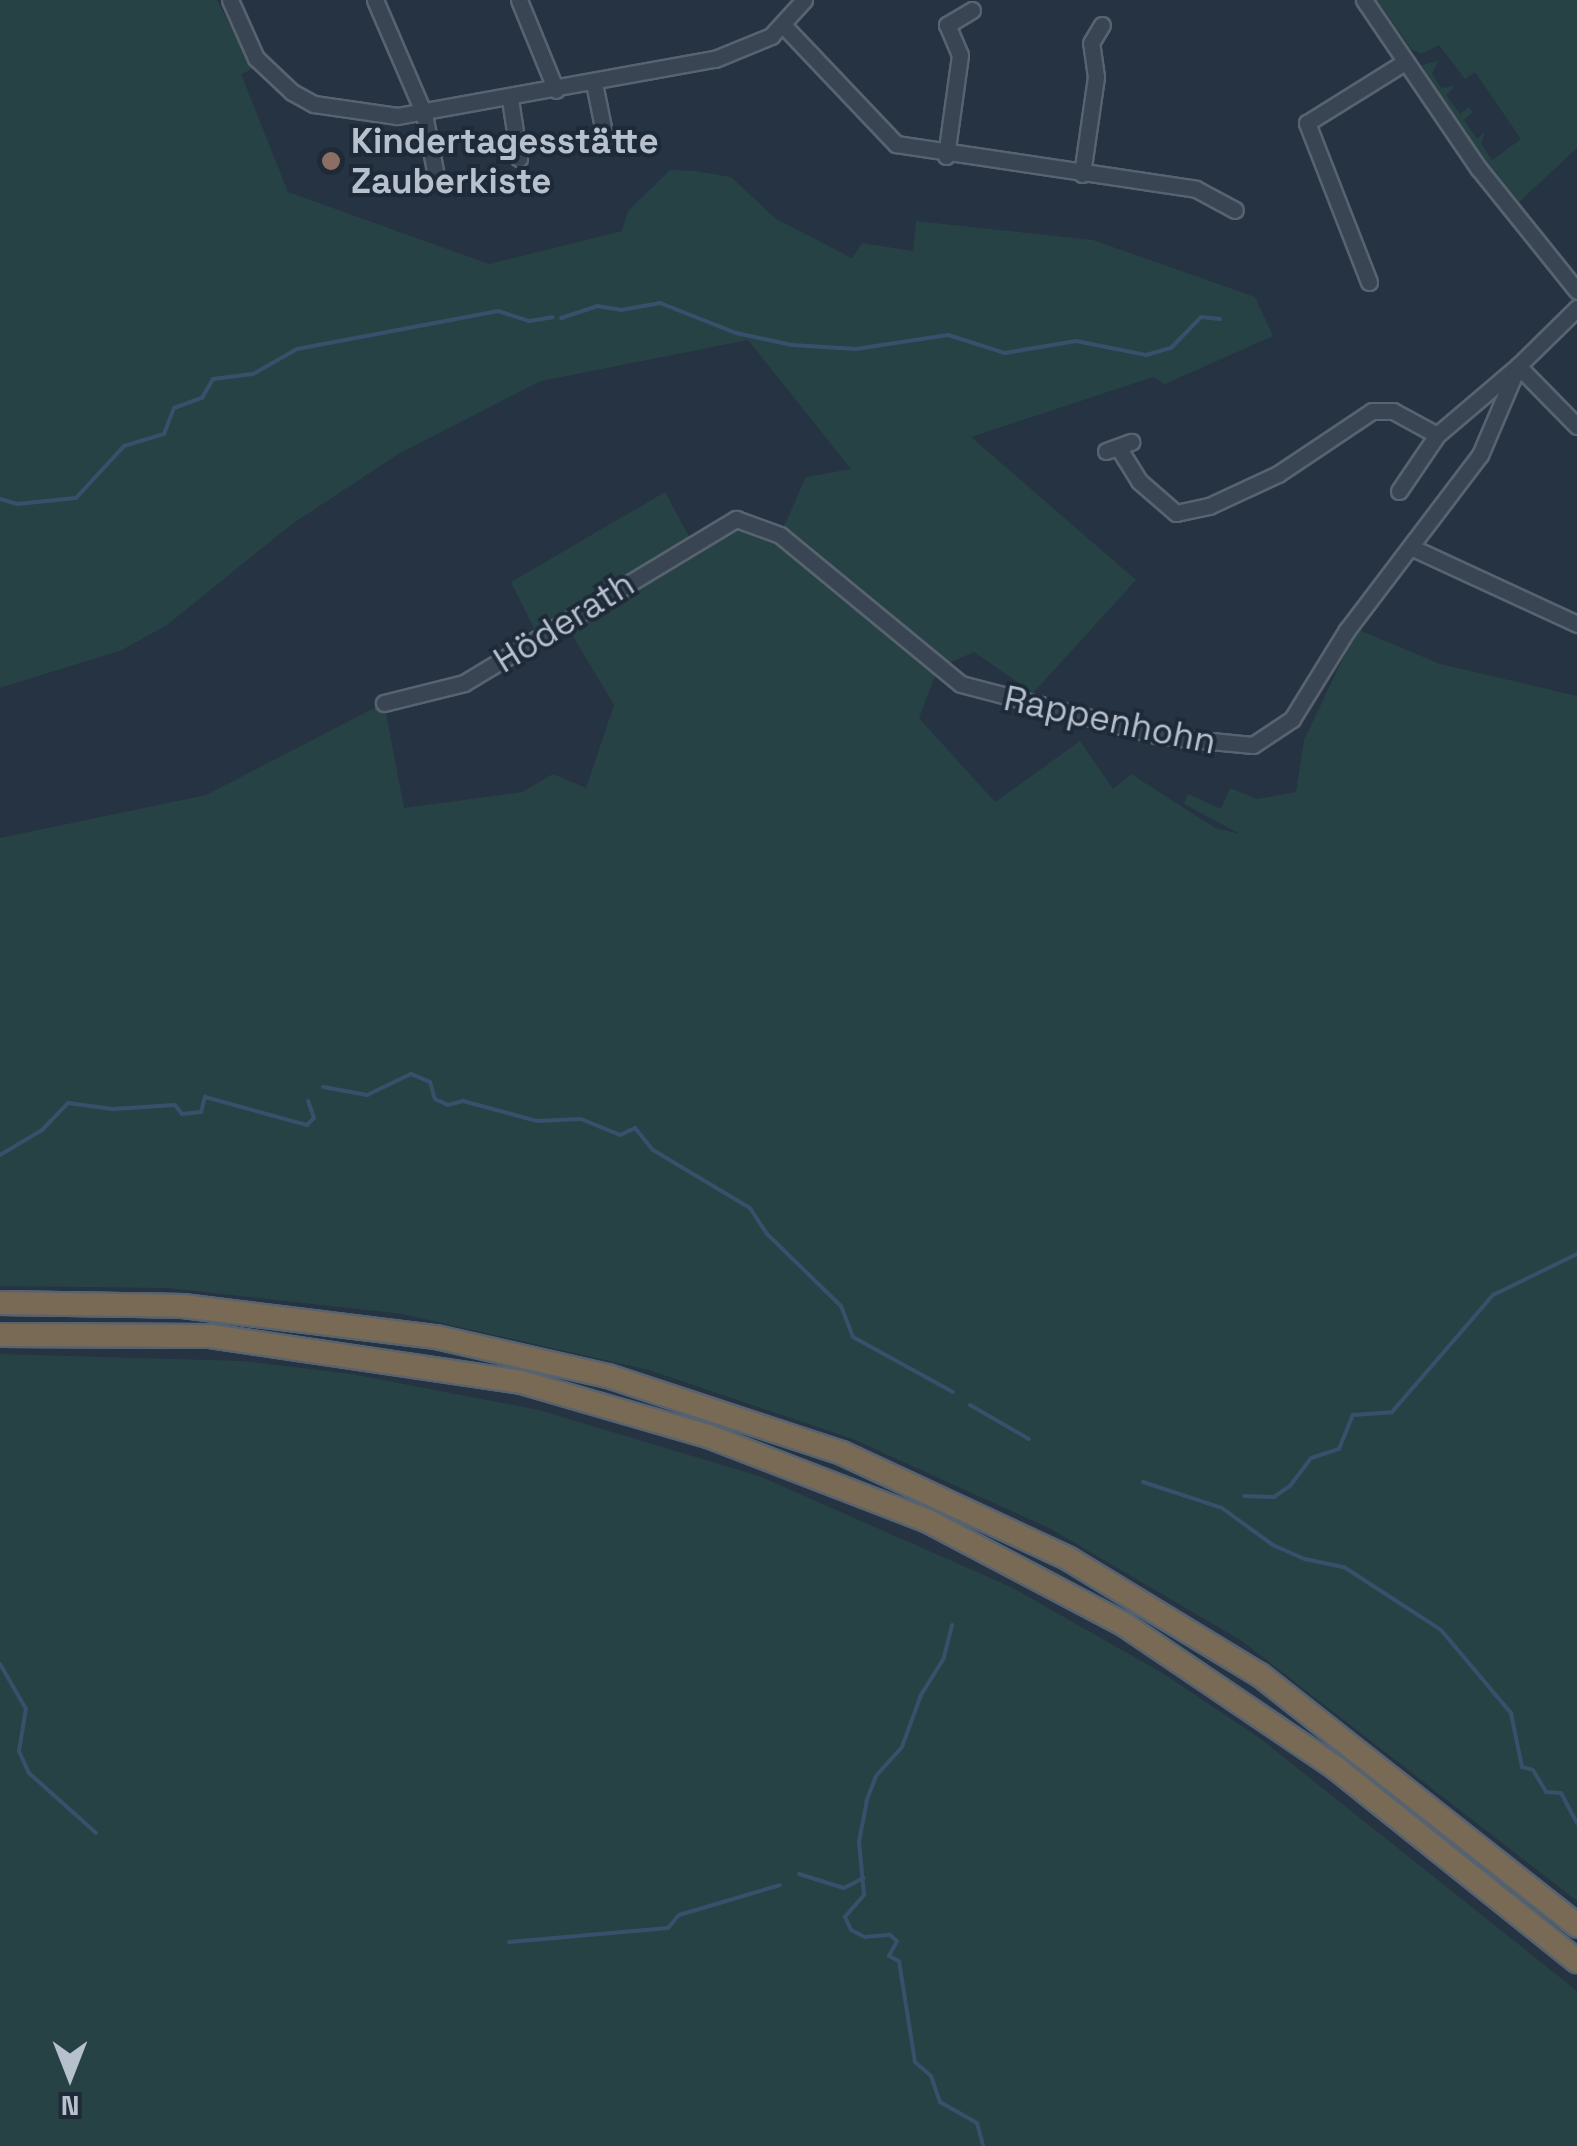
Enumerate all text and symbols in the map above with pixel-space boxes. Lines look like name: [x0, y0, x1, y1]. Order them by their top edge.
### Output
place label: Kindertagesstätte Zauberkiste: [351, 120, 659, 202]
marker: Kindertagesstätte Zauberkiste: [320, 150, 342, 172]
street label: Höderath: [486, 563, 642, 681]
street label: Rappenhohn: [1000, 677, 1220, 763]
north arrow: [20, 2026, 120, 2126]
text: N: [61, 2088, 79, 2124]

